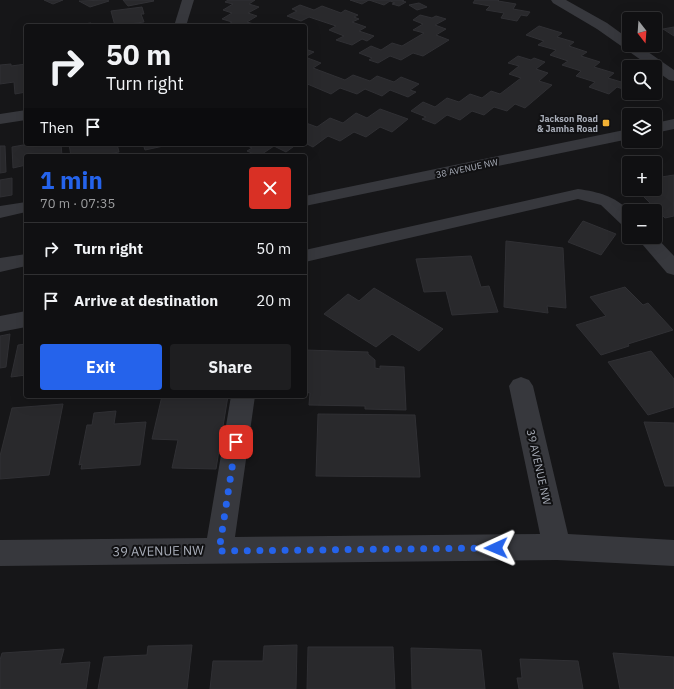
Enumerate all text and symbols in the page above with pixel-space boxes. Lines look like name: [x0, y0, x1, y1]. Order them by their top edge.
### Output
north arrow: [622, 12, 662, 52]
map controls: [622, 12, 662, 244]
text: 50 m: [106, 36, 171, 73]
icon: right: [40, 40, 92, 92]
button: search: [622, 60, 662, 100]
text: Turn right: [106, 72, 184, 95]
button: layers: [622, 108, 662, 148]
place label: Jackson Road & Jamha Road: [537, 113, 598, 134]
icon: arrive: [82, 116, 104, 138]
text: Then: [40, 118, 74, 137]
marker: Jackson Road & Jamha Road: [601, 118, 611, 128]
street label: 38 AVENUE NW: [435, 156, 499, 180]
button: +: [622, 156, 662, 196]
text: 1 min: [40, 164, 103, 196]
button: close: [249, 167, 291, 209]
text: 70 m · 07:35: [40, 195, 115, 212]
button: −: [622, 204, 662, 244]
icon: right: [40, 238, 62, 260]
text: Turn right: [74, 239, 143, 258]
text: 50 m: [256, 239, 291, 258]
icon: arrive: [40, 290, 62, 312]
text: Arrive at destination: [74, 291, 218, 310]
text: 20 m: [256, 291, 291, 310]
button: Exit: [40, 344, 162, 390]
button: Share: [170, 344, 291, 390]
pin: [219, 425, 253, 459]
street label: 39 AVENUE NW: [523, 428, 555, 506]
icon: arrive: [225, 431, 247, 453]
position arrow: [475, 527, 517, 569]
street label: 39 AVENUE NW: [112, 542, 204, 560]

